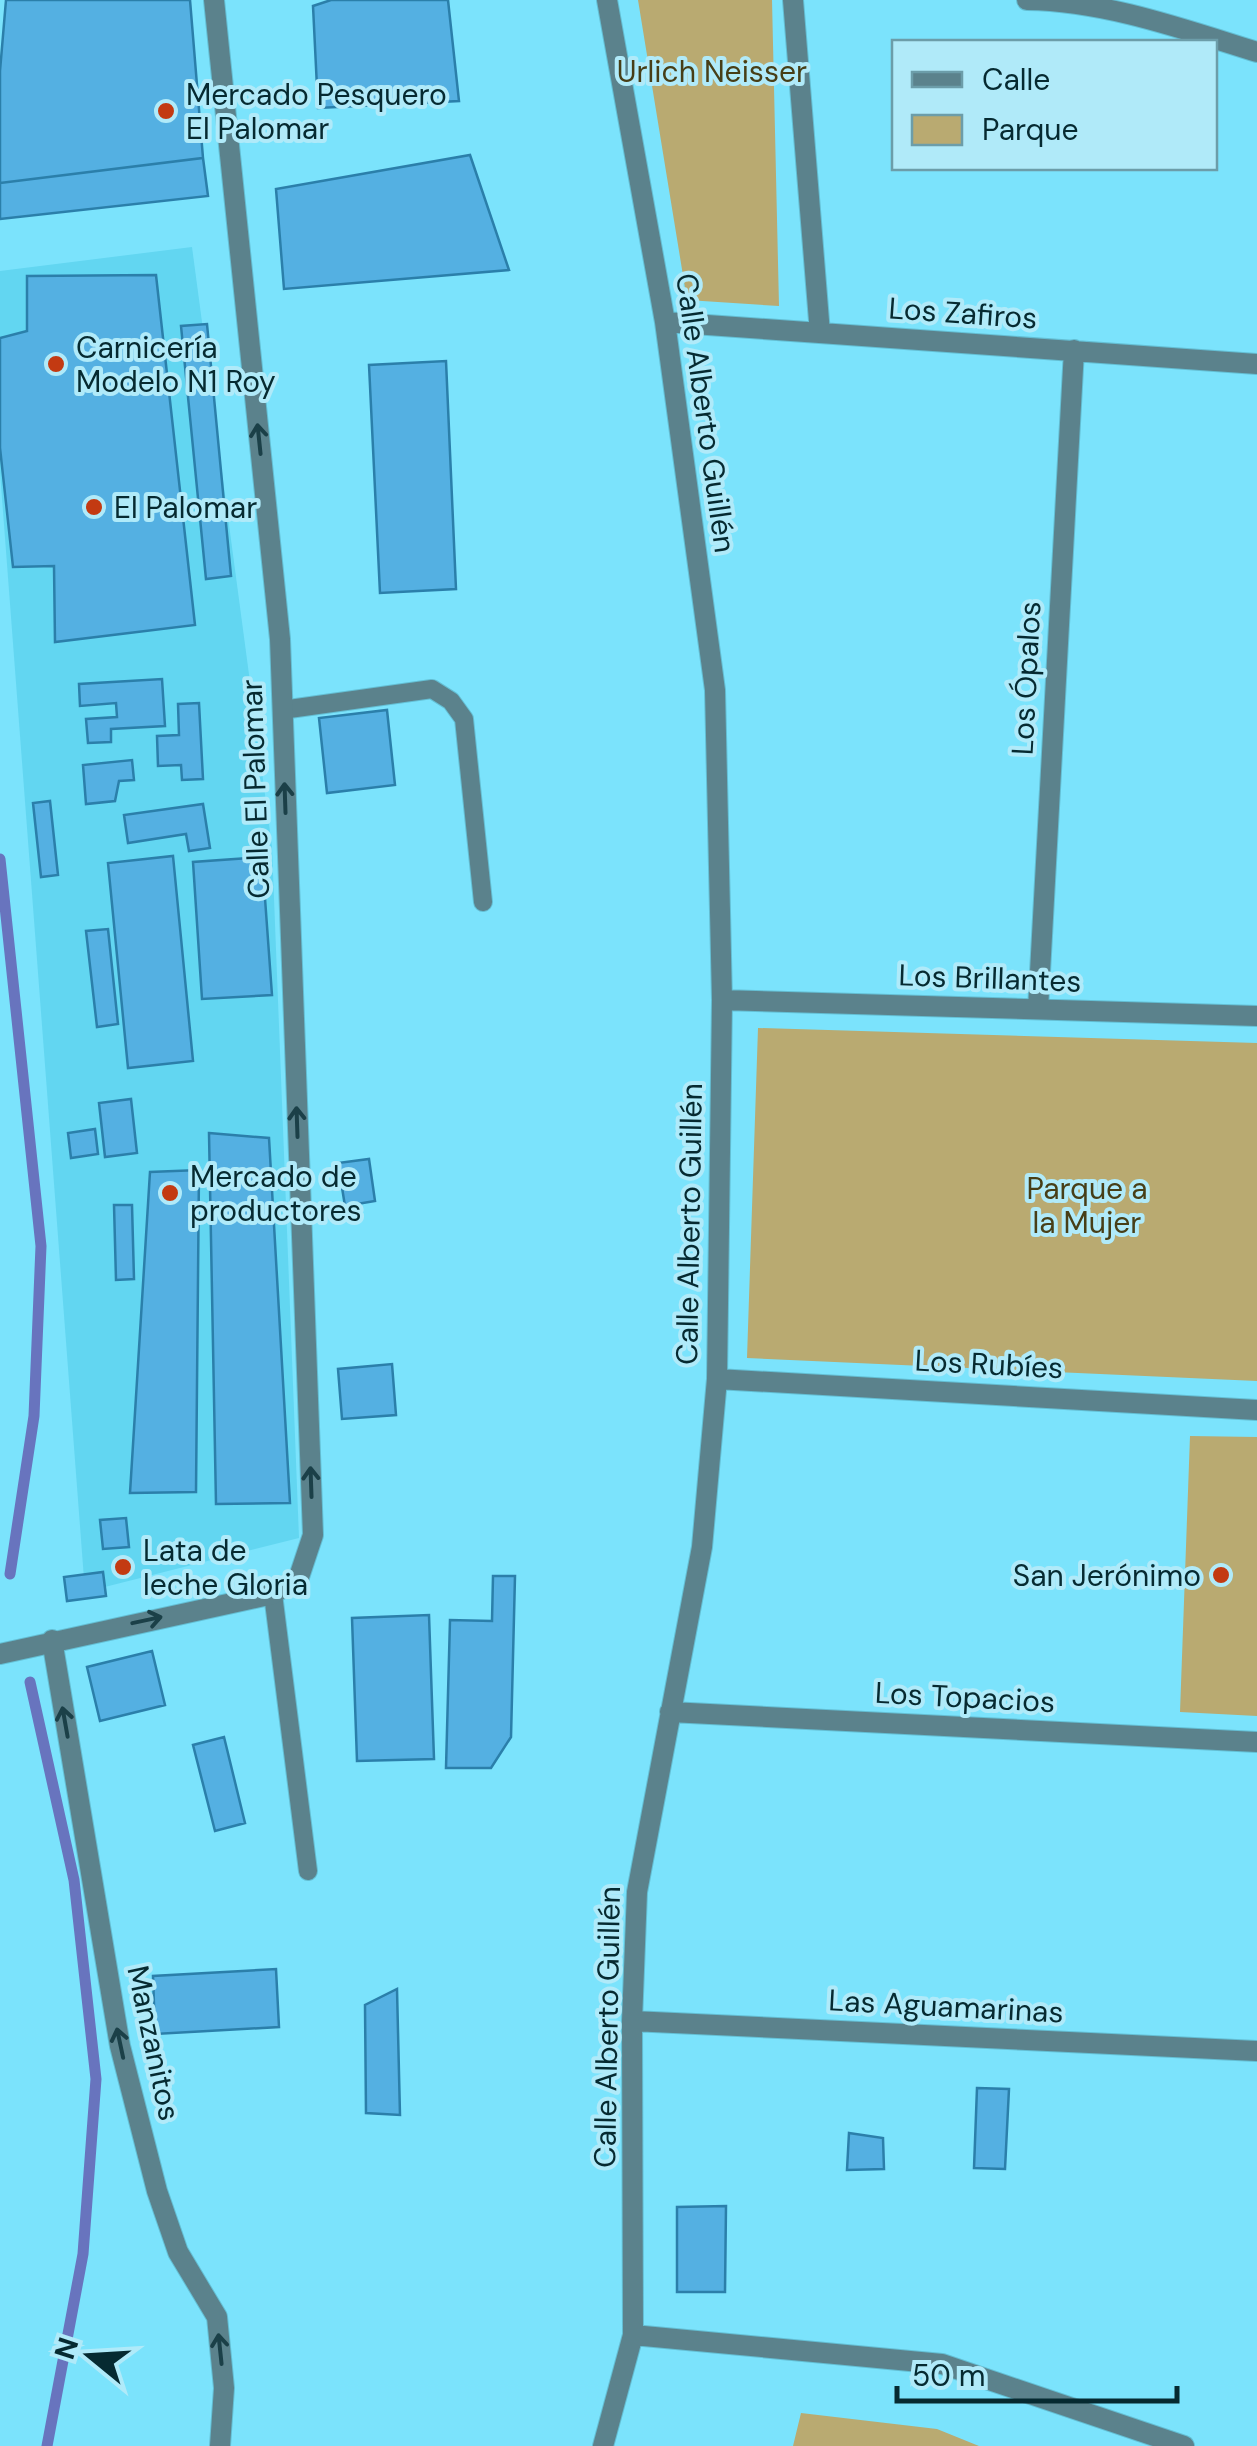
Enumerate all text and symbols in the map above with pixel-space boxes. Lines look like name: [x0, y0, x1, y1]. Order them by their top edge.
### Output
legend: [892, 40, 1217, 170]
park label: Urlich Neisser: [617, 52, 807, 91]
text: Calle: [982, 60, 1050, 99]
place label: Mercado Pesquero El Palomar: [186, 75, 447, 148]
marker: Mercado Pesquero El Palomar: [155, 100, 177, 122]
text: Parque: [982, 110, 1079, 149]
street label: Calle Alberto Guillén: [667, 271, 745, 555]
street label: Los Zafiros: [887, 288, 1039, 338]
place label: Carnicería Modelo N1 Roy: [76, 328, 276, 401]
marker: Carnicería Modelo N1 Roy: [45, 353, 67, 375]
one-way arrow: [249, 423, 268, 455]
place label: El Palomar: [114, 488, 257, 527]
marker: El Palomar: [83, 496, 105, 518]
street label: Los Ópalos: [1003, 600, 1049, 756]
street label: Calle El Palomar: [232, 679, 278, 899]
one-way arrow: [276, 782, 295, 814]
street label: Los Brillantes: [898, 955, 1082, 1001]
street label: Calle Alberto Guillén: [667, 1083, 711, 1365]
one-way arrow: [288, 1107, 307, 1139]
place label: Mercado de productores: [190, 1157, 362, 1230]
park label: Parque a la Mujer: [1027, 1169, 1147, 1242]
marker: Mercado de productores: [159, 1182, 181, 1204]
street label: Los Rubíes: [914, 1341, 1064, 1387]
one-way arrow: [301, 1467, 320, 1499]
place label: Lata de leche Gloria: [143, 1531, 308, 1604]
marker: Lata de leche Gloria: [112, 1556, 134, 1578]
place label: San Jerónimo: [1013, 1556, 1201, 1595]
marker: San Jerónimo: [1210, 1564, 1232, 1586]
one-way arrow: [130, 1609, 162, 1628]
street label: Los Topacios: [874, 1673, 1056, 1721]
one-way arrow: [56, 1707, 74, 1739]
street label: Calle Alberto Guillén: [585, 1886, 629, 2168]
street label: Manzanitos: [119, 1962, 189, 2124]
street label: Las Aguamarinas: [827, 1980, 1065, 2032]
one-way arrow: [110, 2027, 129, 2059]
north arrow: [40, 2306, 140, 2406]
text: N: [46, 2333, 87, 2364]
one-way arrow: [210, 2333, 229, 2365]
scale bar: [897, 2341, 1177, 2403]
text: 50 m: [912, 2356, 986, 2395]

